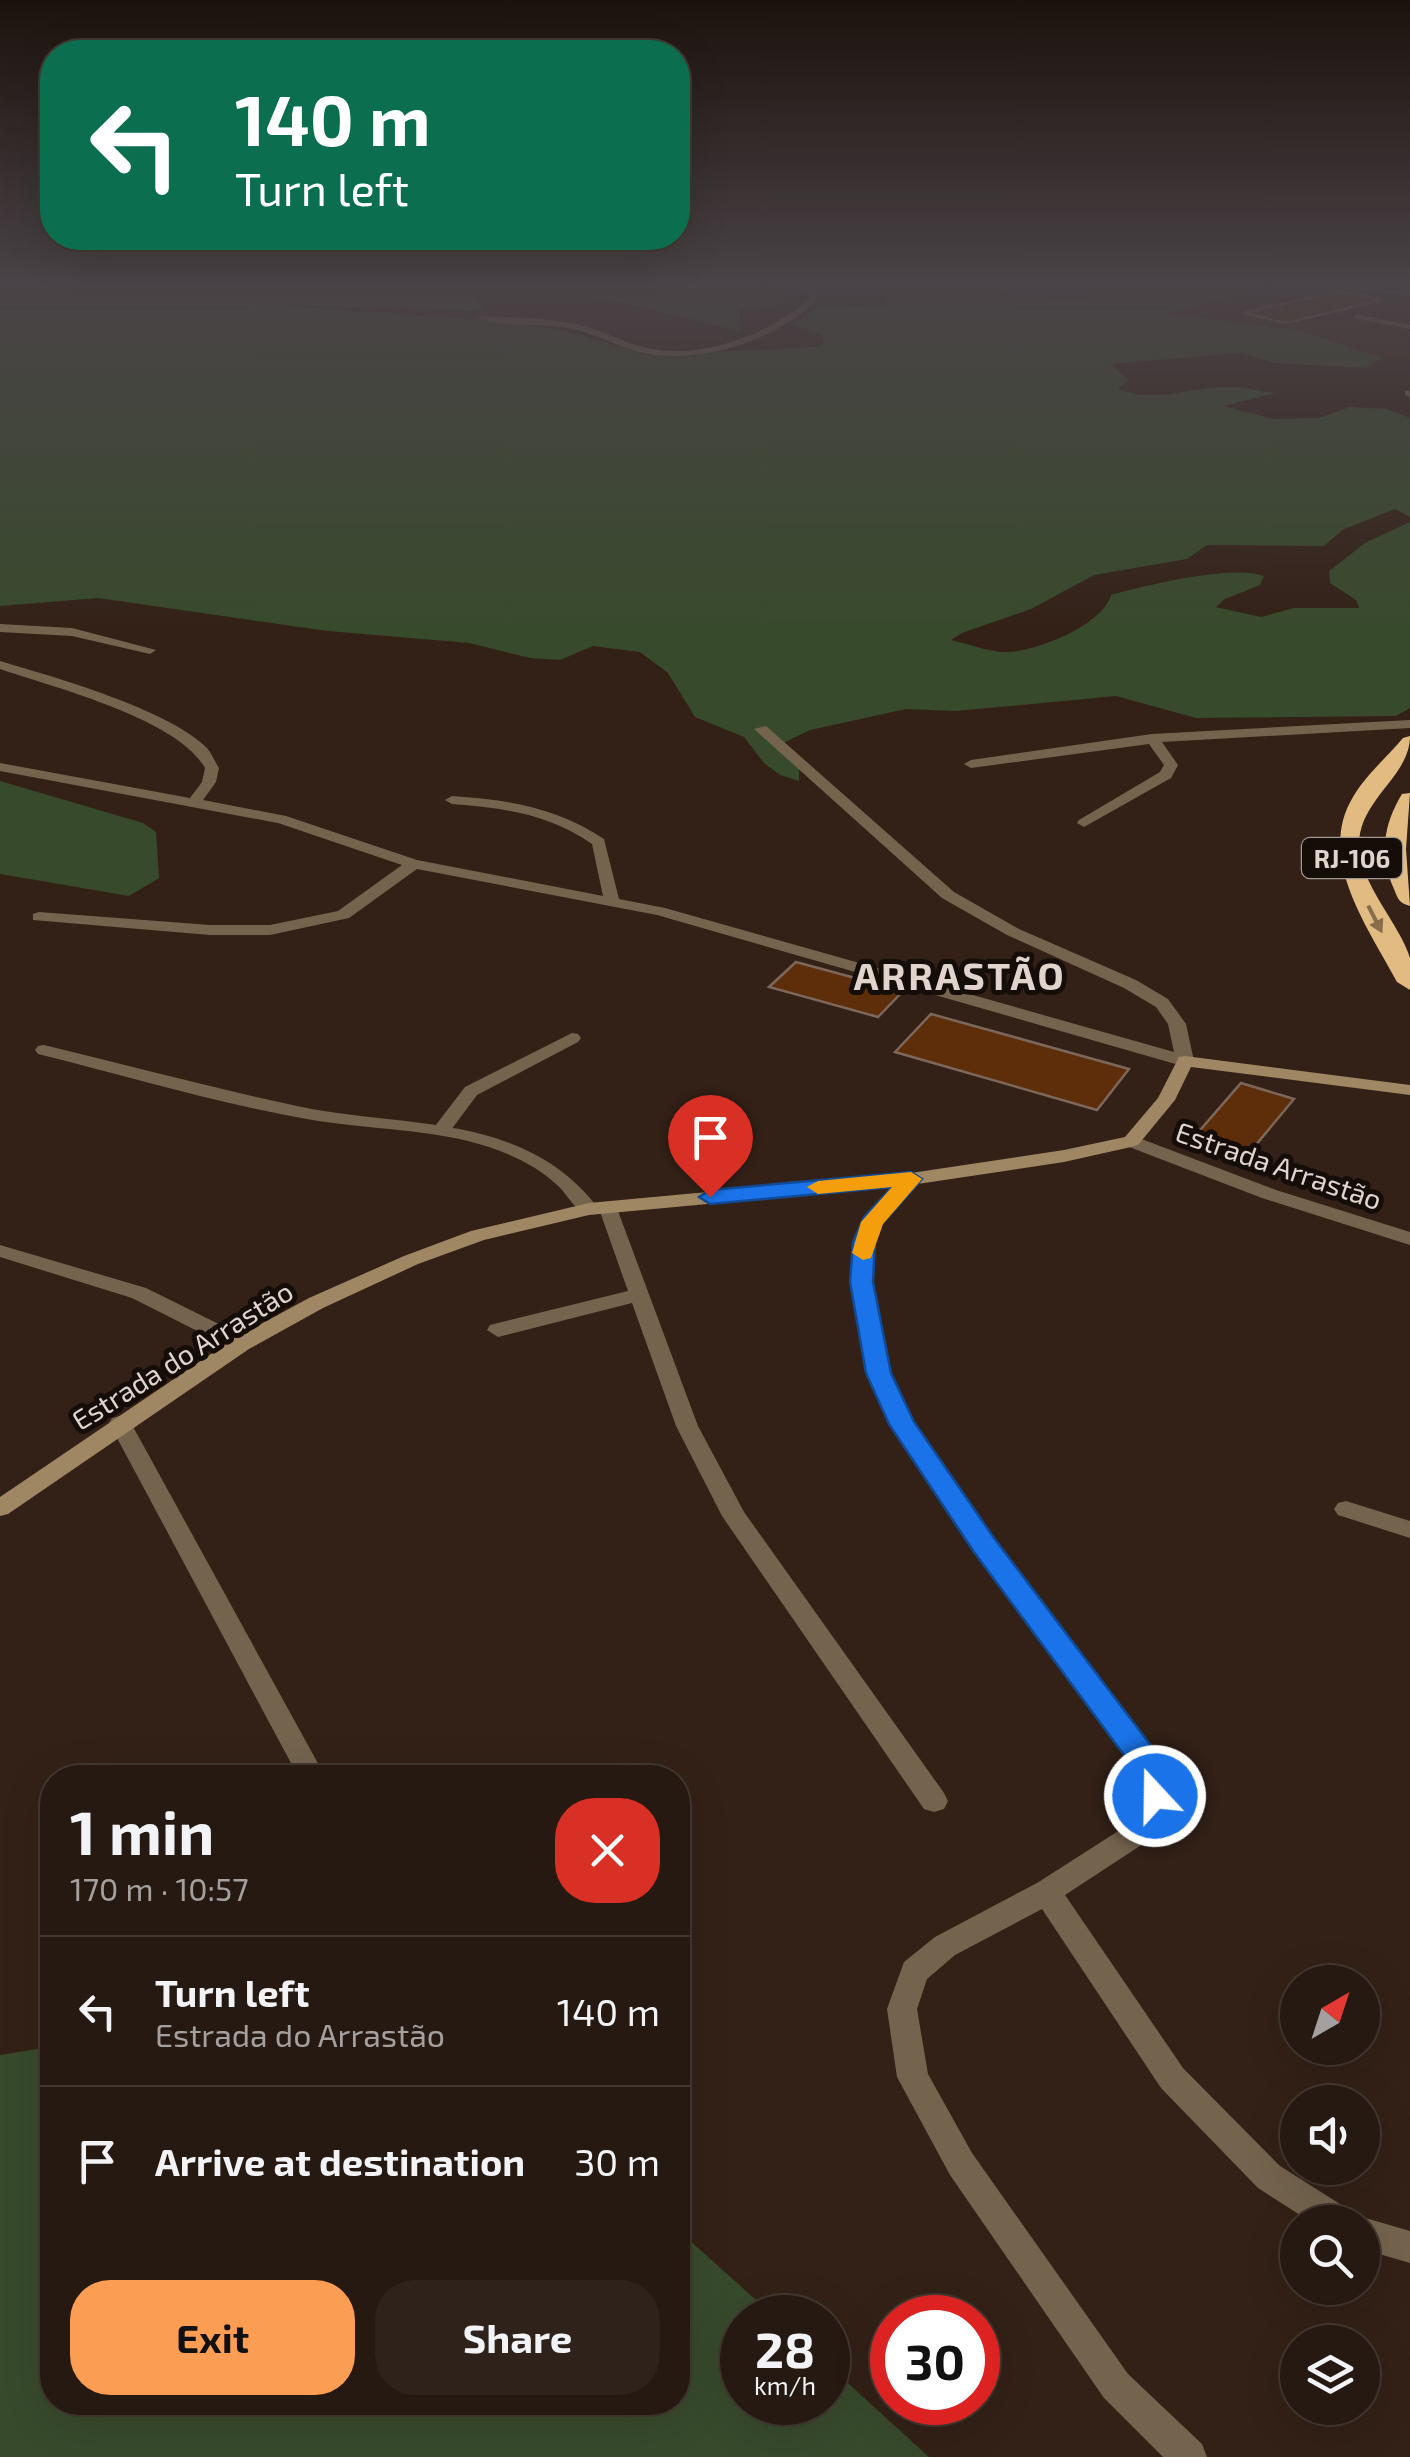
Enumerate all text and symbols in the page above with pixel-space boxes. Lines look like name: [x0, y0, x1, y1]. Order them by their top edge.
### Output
text: 140 m: [235, 76, 431, 160]
icon: left: [70, 80, 200, 210]
text: Turn left: [235, 161, 409, 215]
road number: RJ-106: [1302, 838, 1402, 878]
one-way arrow: [1366, 905, 1383, 934]
district label: ARRASTÃO: [854, 952, 1066, 998]
pin: [668, 1095, 753, 1198]
icon: arrive: [683, 1110, 738, 1165]
street label: Estrada Arrastão: [1172, 1114, 1386, 1216]
street label: Estrada do Arrastão: [65, 1273, 299, 1437]
position arrow: [1103, 1744, 1207, 1848]
text: 1 min: [70, 1795, 214, 1867]
button: close: [555, 1798, 660, 1903]
text: 170 m · 10:57: [70, 1869, 249, 1907]
north arrow: [1280, 1965, 1380, 2065]
map controls: [1280, 1965, 1380, 2425]
text: Turn left: [155, 1969, 310, 2015]
icon: left: [70, 1984, 125, 2039]
text: 140 m: [557, 1988, 660, 2034]
text: Estrada do Arrastão: [155, 2015, 445, 2053]
button: sound: [1280, 2085, 1380, 2185]
icon: arrive: [70, 2134, 125, 2189]
text: Arrive at destination: [155, 2138, 525, 2184]
text: 30 m: [574, 2138, 660, 2184]
button: search: [1280, 2205, 1380, 2305]
button: Exit: [70, 2280, 355, 2395]
button: Share: [375, 2280, 660, 2395]
speed limit sign: 30: [870, 2295, 1000, 2425]
text: 28: [755, 2318, 815, 2378]
button: layers: [1280, 2325, 1380, 2425]
text: km/h: [754, 2370, 816, 2400]

